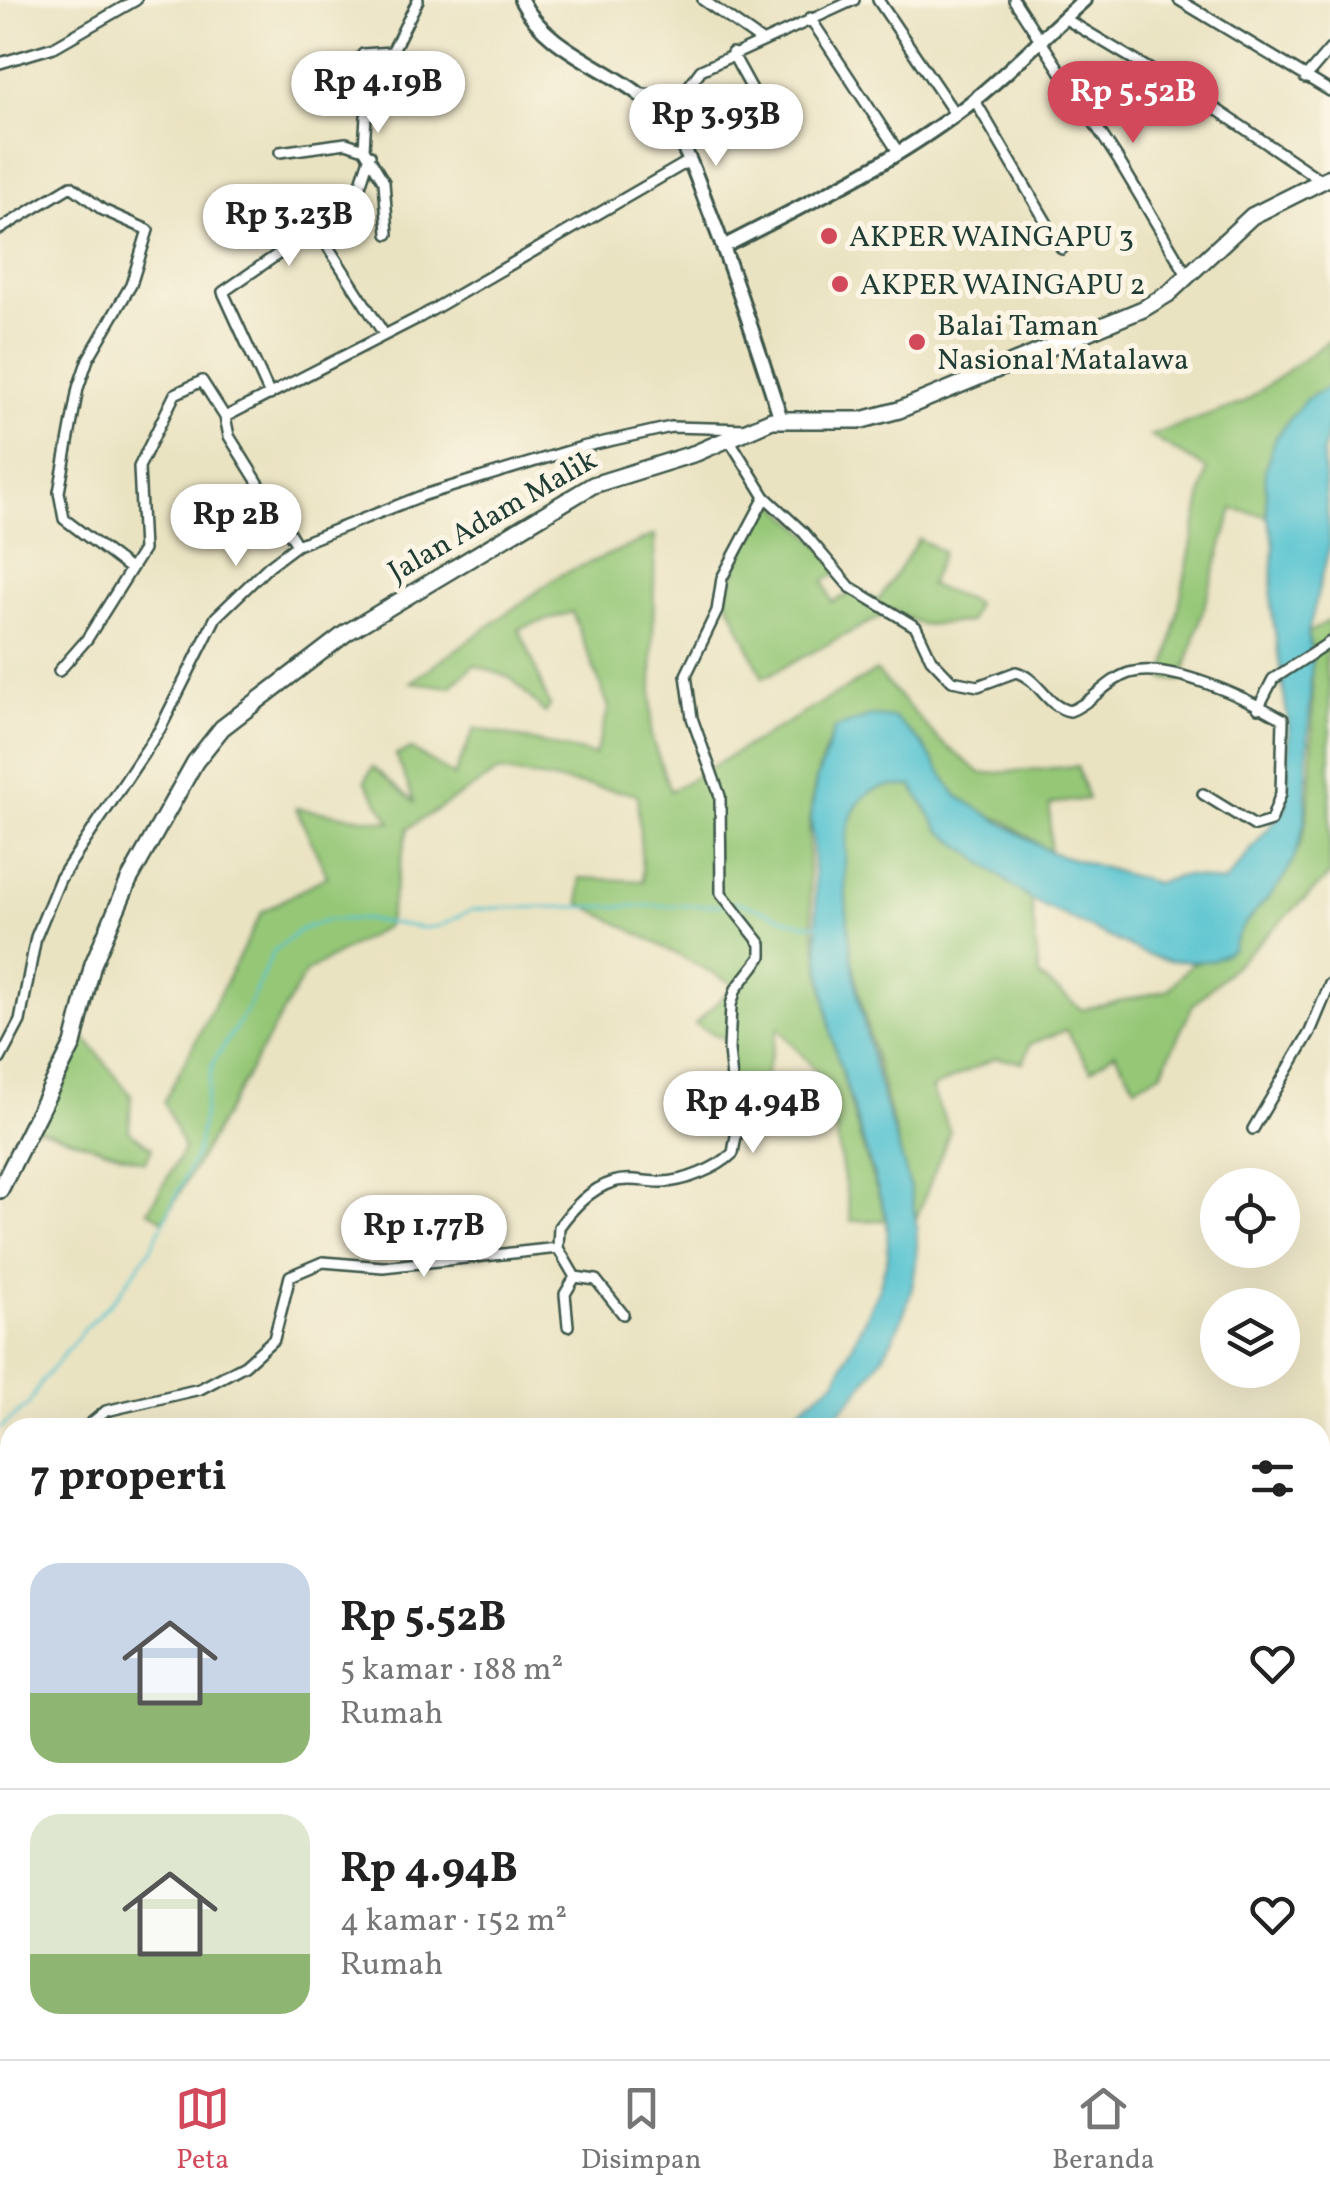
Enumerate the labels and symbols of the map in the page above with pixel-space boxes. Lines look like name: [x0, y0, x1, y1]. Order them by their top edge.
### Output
pin: Rp 4.19B: [275, 51, 481, 136]
pin: Rp 5.52B: [1030, 61, 1236, 146]
pin: Rp 3.93B: [613, 84, 819, 169]
pin: Rp 3.23B: [186, 184, 392, 269]
place label: AKPER WAINGAPU 3: [849, 217, 1134, 259]
marker: AKPER WAINGAPU 3: [818, 225, 840, 247]
place label: AKPER WAINGAPU 2: [860, 265, 1146, 307]
marker: AKPER WAINGAPU 2: [829, 273, 851, 295]
place label: Balai Taman Nasional Matalawa: [937, 306, 1189, 382]
marker: Balai Taman Nasional Matalawa: [906, 331, 928, 353]
street label: Jalan Adam Malik: [381, 440, 605, 594]
pin: Rp 2B: [166, 484, 306, 569]
pin: Rp 4.94B: [650, 1071, 856, 1156]
pin: Rp 1.77B: [321, 1195, 527, 1280]

